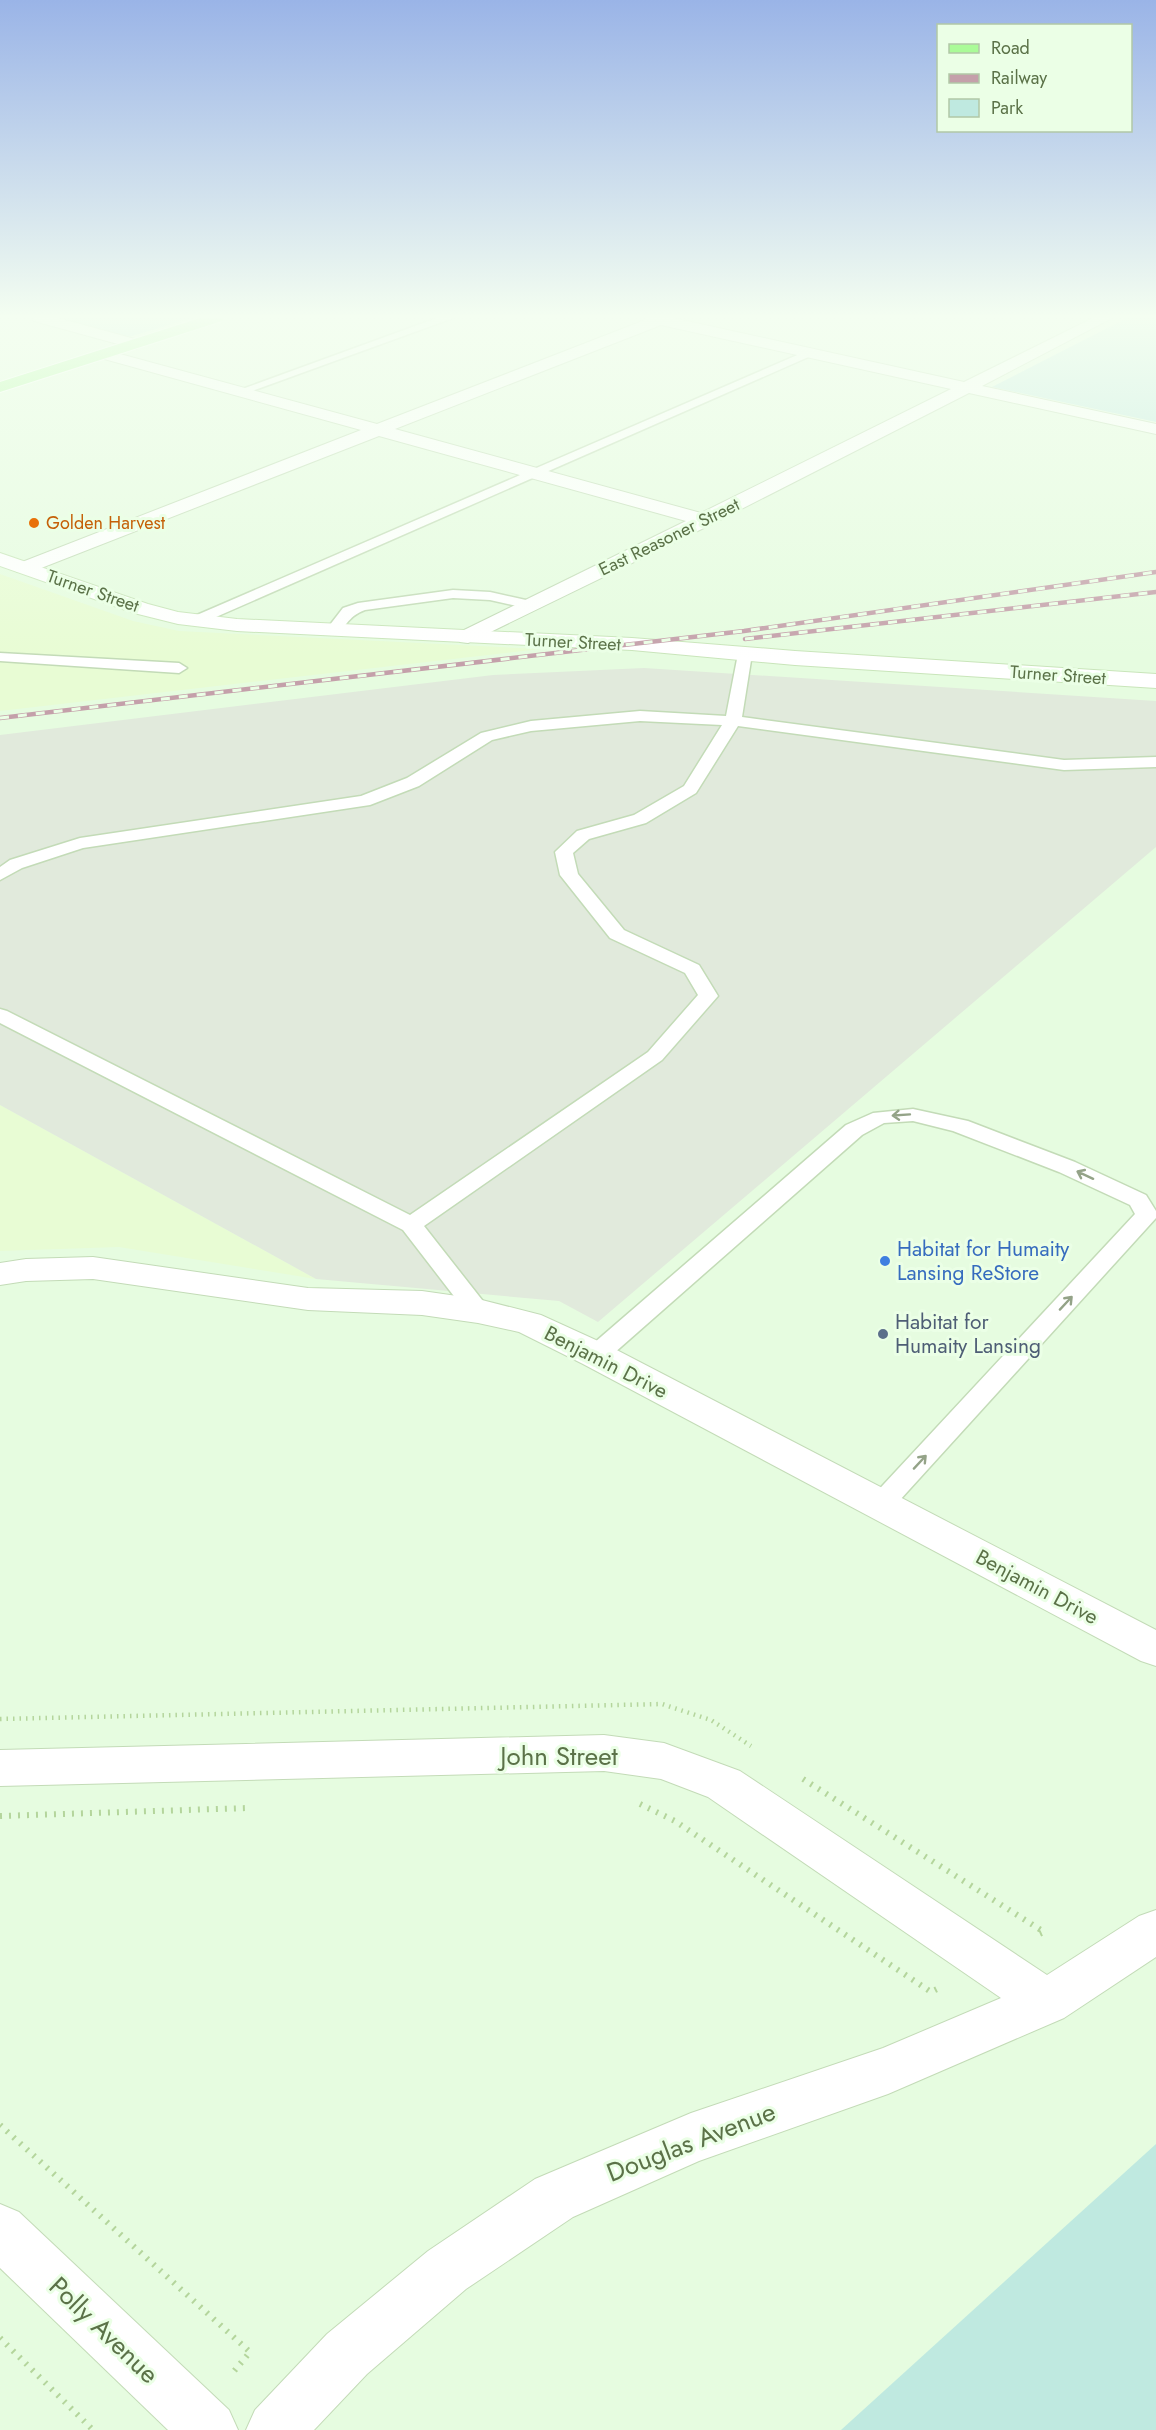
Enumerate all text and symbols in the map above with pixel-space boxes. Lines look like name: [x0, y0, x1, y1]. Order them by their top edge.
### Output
legend: [937, 24, 1132, 132]
text: Road: [991, 35, 1030, 61]
text: Railway: [991, 65, 1047, 91]
text: Park: [991, 95, 1023, 121]
street label: East Reasoner Street: [594, 491, 744, 582]
place label: Golden Harvest: [46, 510, 166, 536]
marker: Golden Harvest: [27, 516, 41, 530]
street label: Turner Street: [43, 563, 143, 619]
street label: Turner Street: [524, 627, 622, 658]
street label: Turner Street: [1009, 659, 1107, 691]
one-way arrow: [892, 1110, 912, 1121]
one-way arrow: [1077, 1169, 1095, 1181]
place label: Habitat for Humaity Lansing ReStore: [897, 1234, 1070, 1288]
marker: Habitat for Humaity Lansing ReStore: [878, 1254, 892, 1268]
one-way arrow: [1059, 1296, 1074, 1311]
place label: Habitat for Humaity Lansing: [895, 1307, 1041, 1361]
street label: Benjamin Drive: [539, 1318, 673, 1406]
marker: Habitat for Humaity Lansing: [876, 1327, 890, 1341]
one-way arrow: [913, 1455, 927, 1470]
street label: Benjamin Drive: [970, 1542, 1104, 1632]
street label: John Street: [497, 1737, 619, 1775]
street label: Douglas Avenue: [601, 2092, 781, 2192]
street label: Polly Avenue: [40, 2268, 168, 2392]

